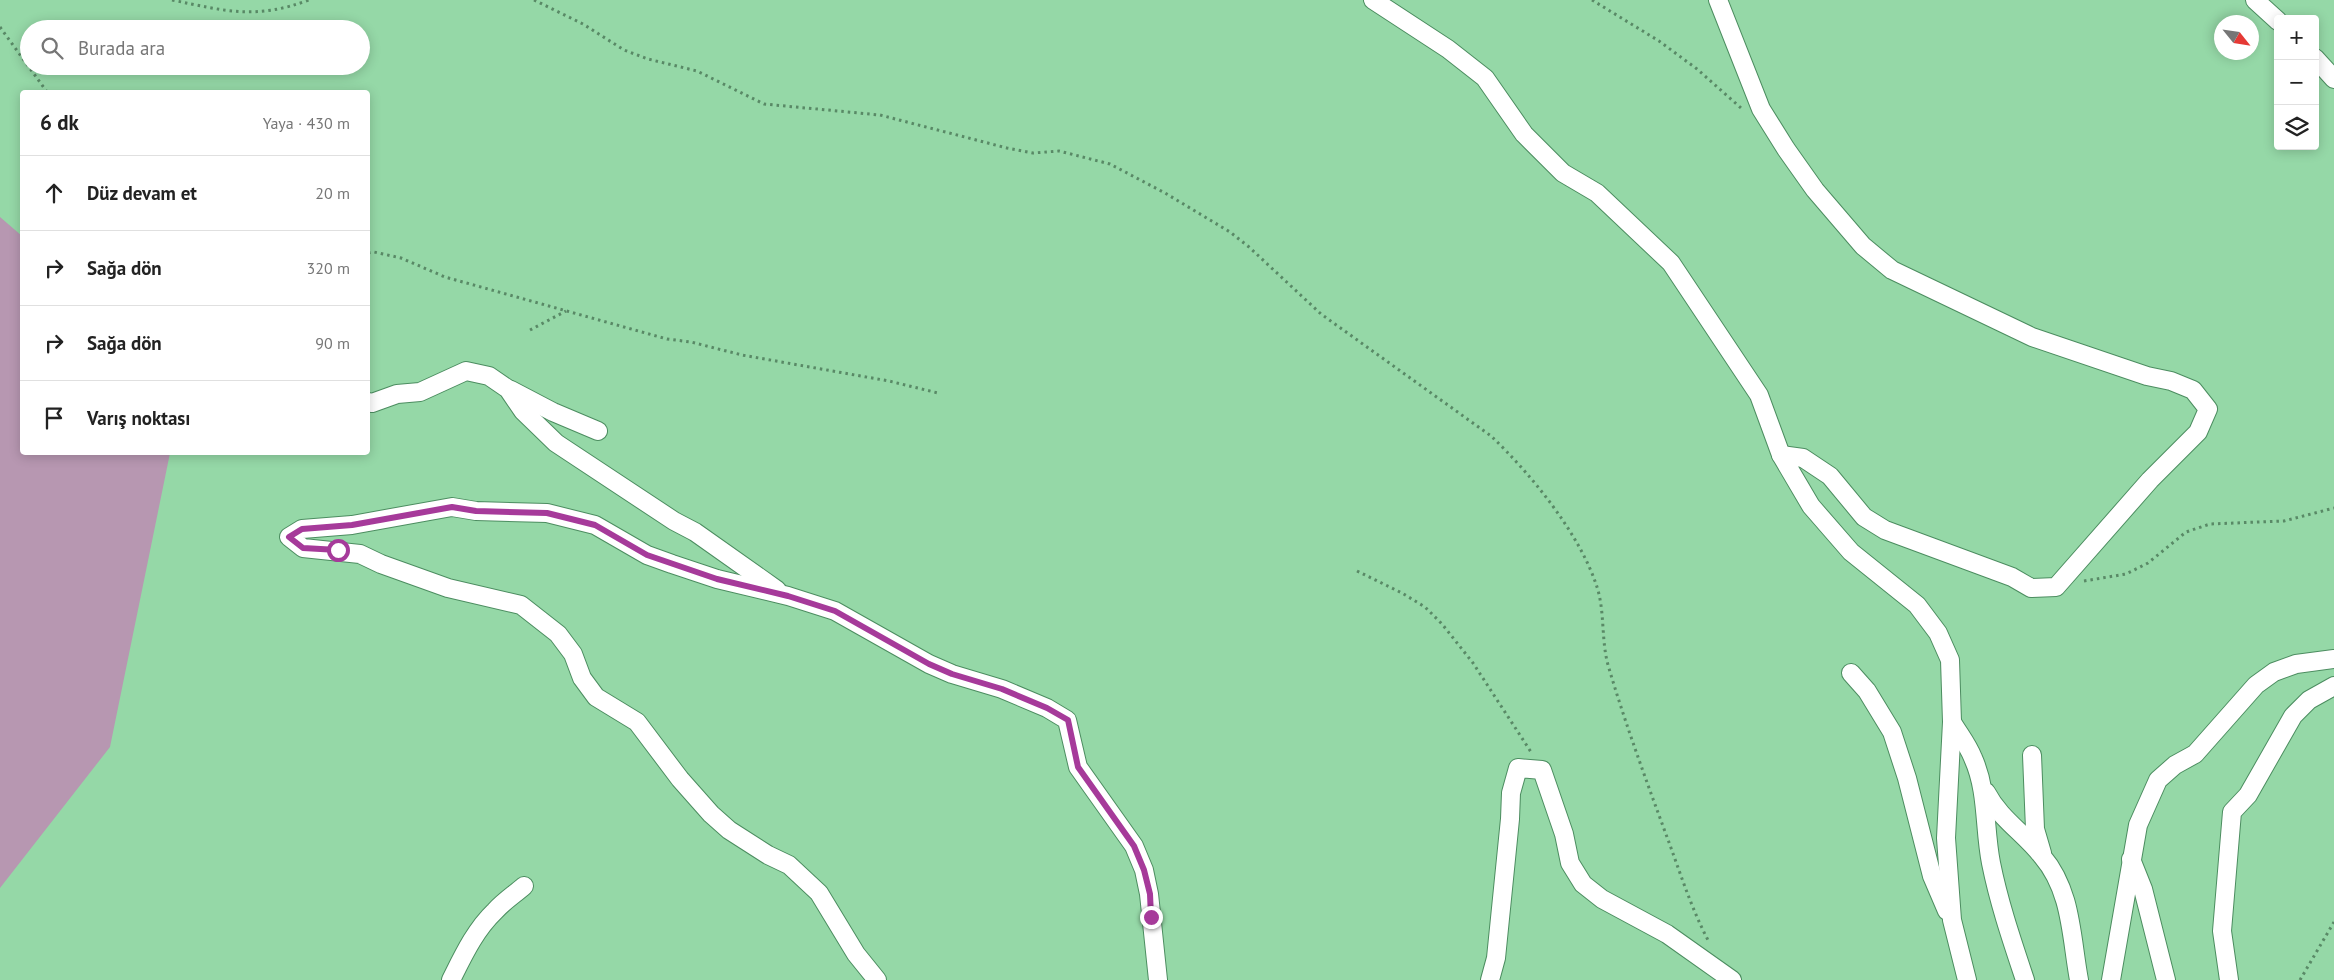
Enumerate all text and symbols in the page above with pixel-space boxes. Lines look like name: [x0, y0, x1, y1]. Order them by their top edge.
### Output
north arrow: [2214, 15, 2259, 60]
map controls: [2274, 15, 2319, 150]
button: +: [2274, 15, 2319, 60]
search box: [20, 20, 370, 75]
icon: search: [38, 34, 66, 62]
text: Burada ara: [78, 36, 165, 60]
button: −: [2274, 60, 2319, 105]
button: layers: [2274, 105, 2319, 150]
text: 6 dk: [40, 109, 79, 136]
text: Yaya · 430 m: [263, 113, 350, 133]
icon: ahead: [40, 179, 68, 207]
text: Düz devam et: [87, 181, 197, 205]
text: 20 m: [315, 183, 350, 203]
icon: right: [40, 254, 68, 282]
text: Sağa dön: [87, 256, 162, 280]
text: 320 m: [307, 258, 350, 278]
icon: right: [40, 329, 68, 357]
text: Sağa dön: [87, 331, 162, 355]
text: 90 m: [315, 333, 350, 353]
icon: arrive: [40, 404, 68, 432]
text: Varış noktası: [87, 406, 190, 430]
route start: [327, 539, 350, 562]
route end: [1140, 906, 1163, 929]

